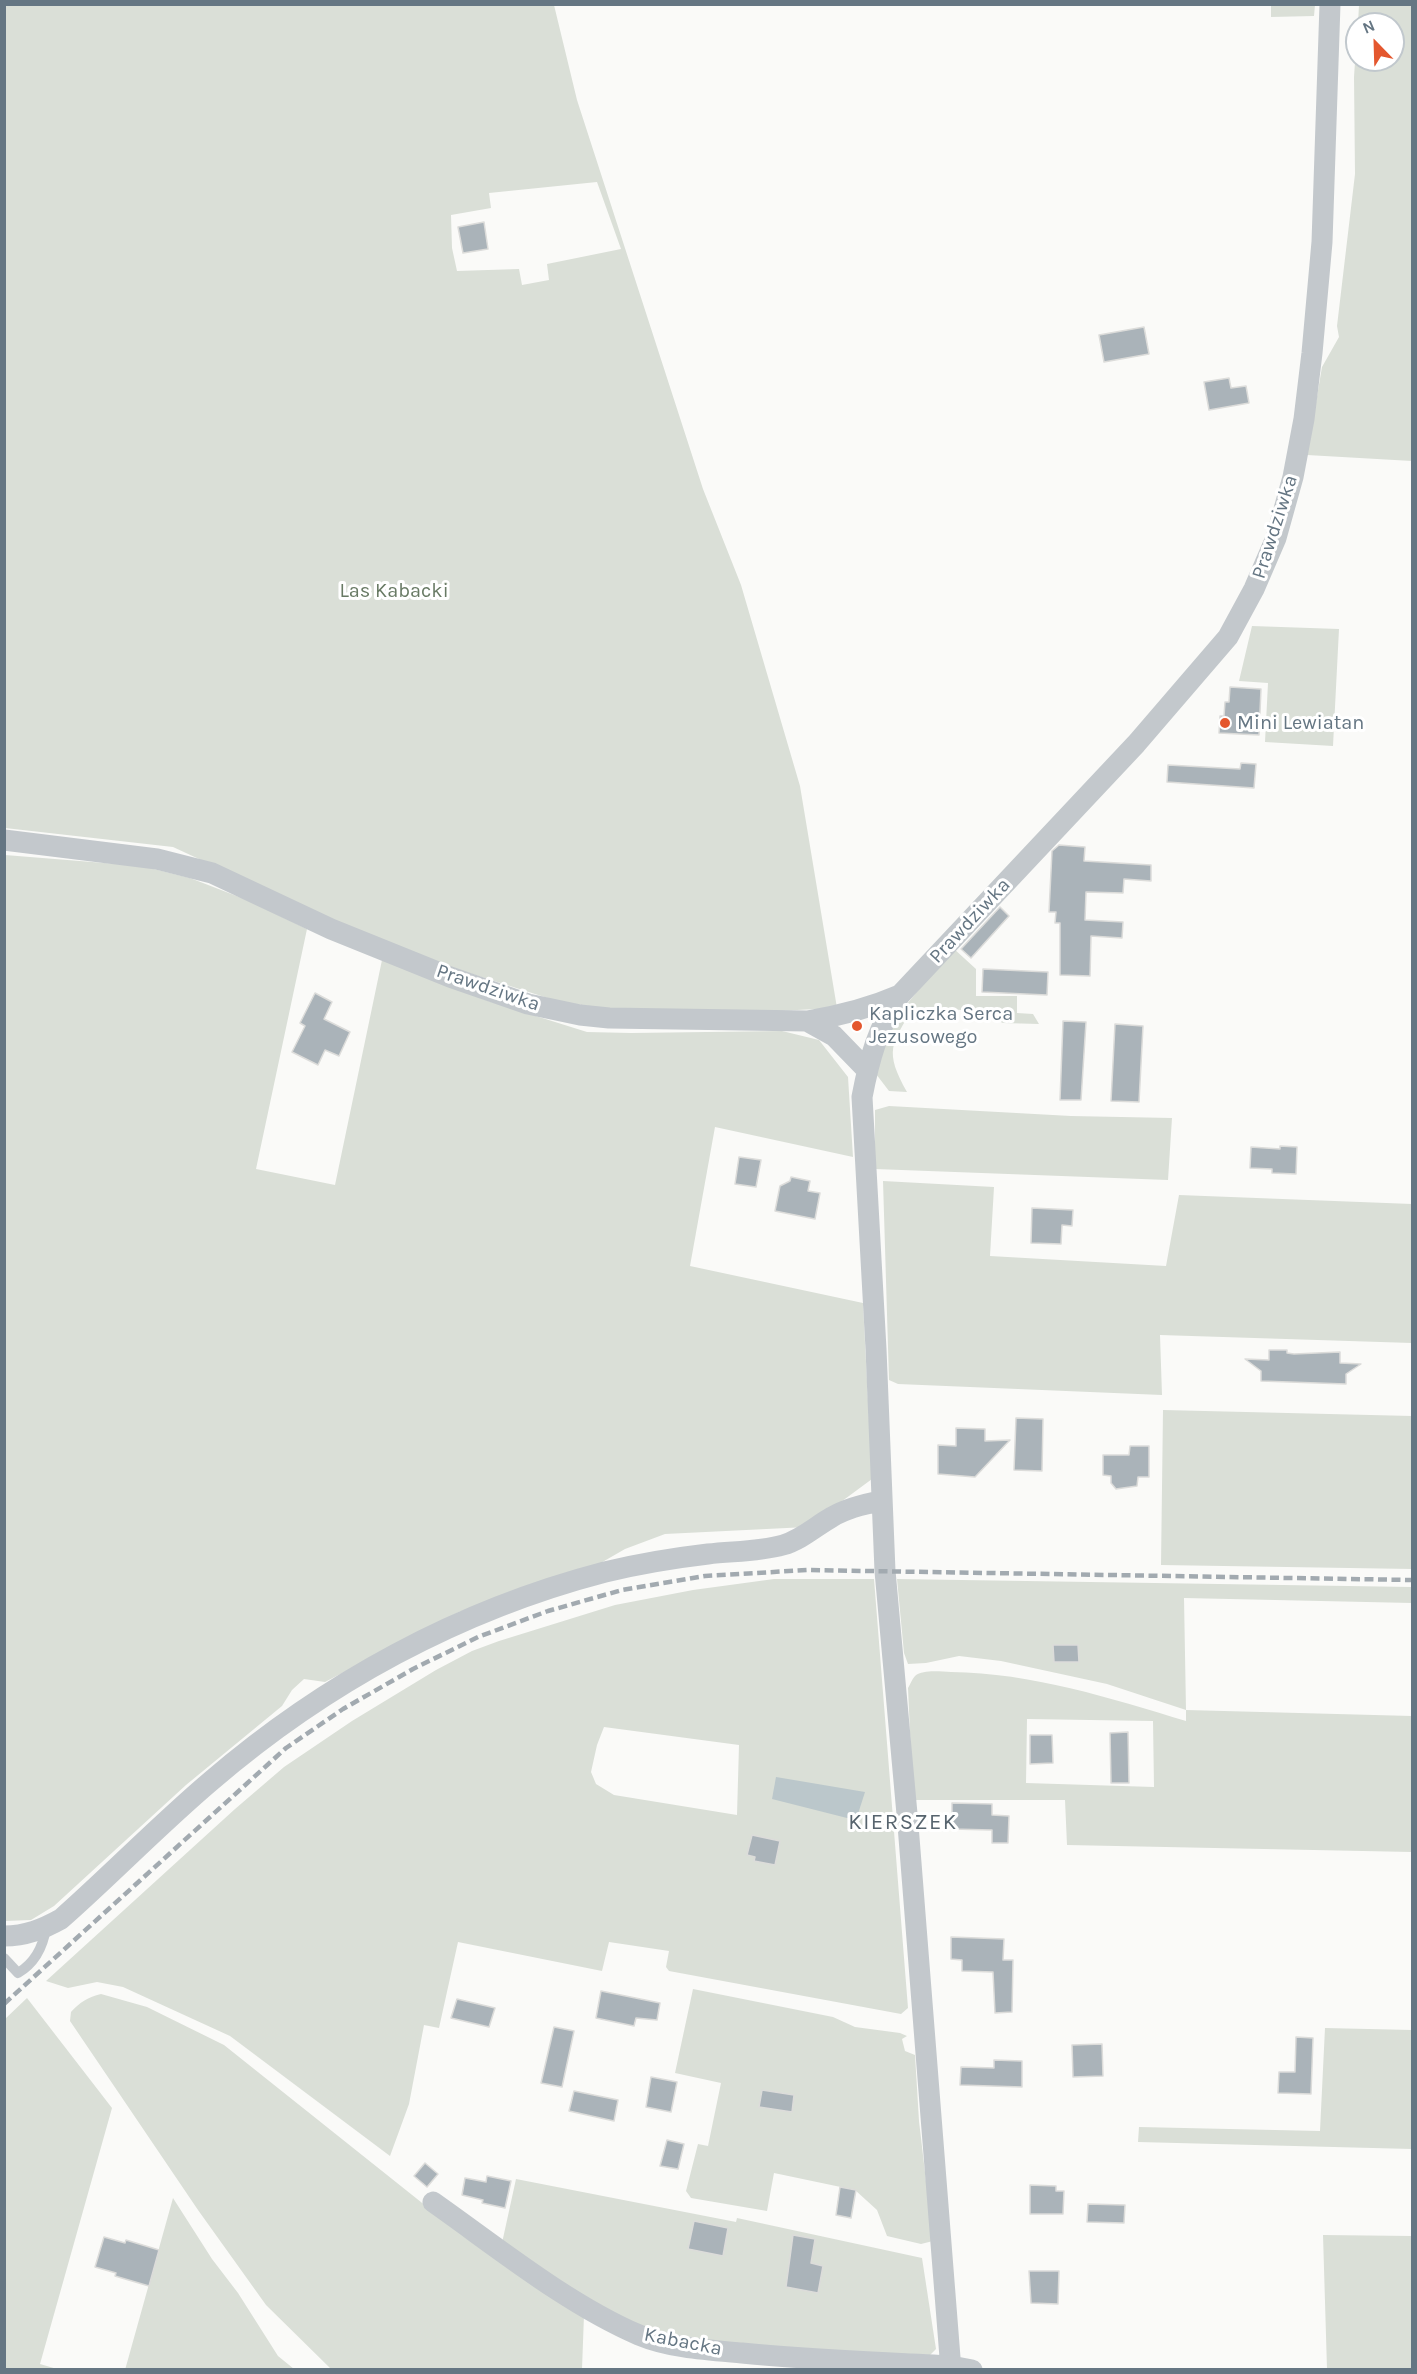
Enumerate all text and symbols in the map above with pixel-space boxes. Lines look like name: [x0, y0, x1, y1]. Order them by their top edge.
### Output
north arrow: [1345, 12, 1405, 72]
text: N: [1360, 16, 1378, 38]
street label: Prawdziwka: [1247, 472, 1303, 582]
park label: Las Kabacki: [339, 579, 449, 603]
place label: Mini Lewiatan: [1237, 711, 1364, 735]
marker: Mini Lewiatan: [1218, 716, 1232, 730]
street label: Prawdziwka: [924, 873, 1016, 969]
street label: Prawdziwka: [433, 959, 543, 1017]
place label: Kapliczka Serca Jezusowego: [869, 1002, 1013, 1049]
marker: Kapliczka Serca Jezusowego: [850, 1019, 864, 1033]
district label: KIERSZEK: [848, 1810, 958, 1836]
street label: Kabacka: [642, 2323, 724, 2361]

